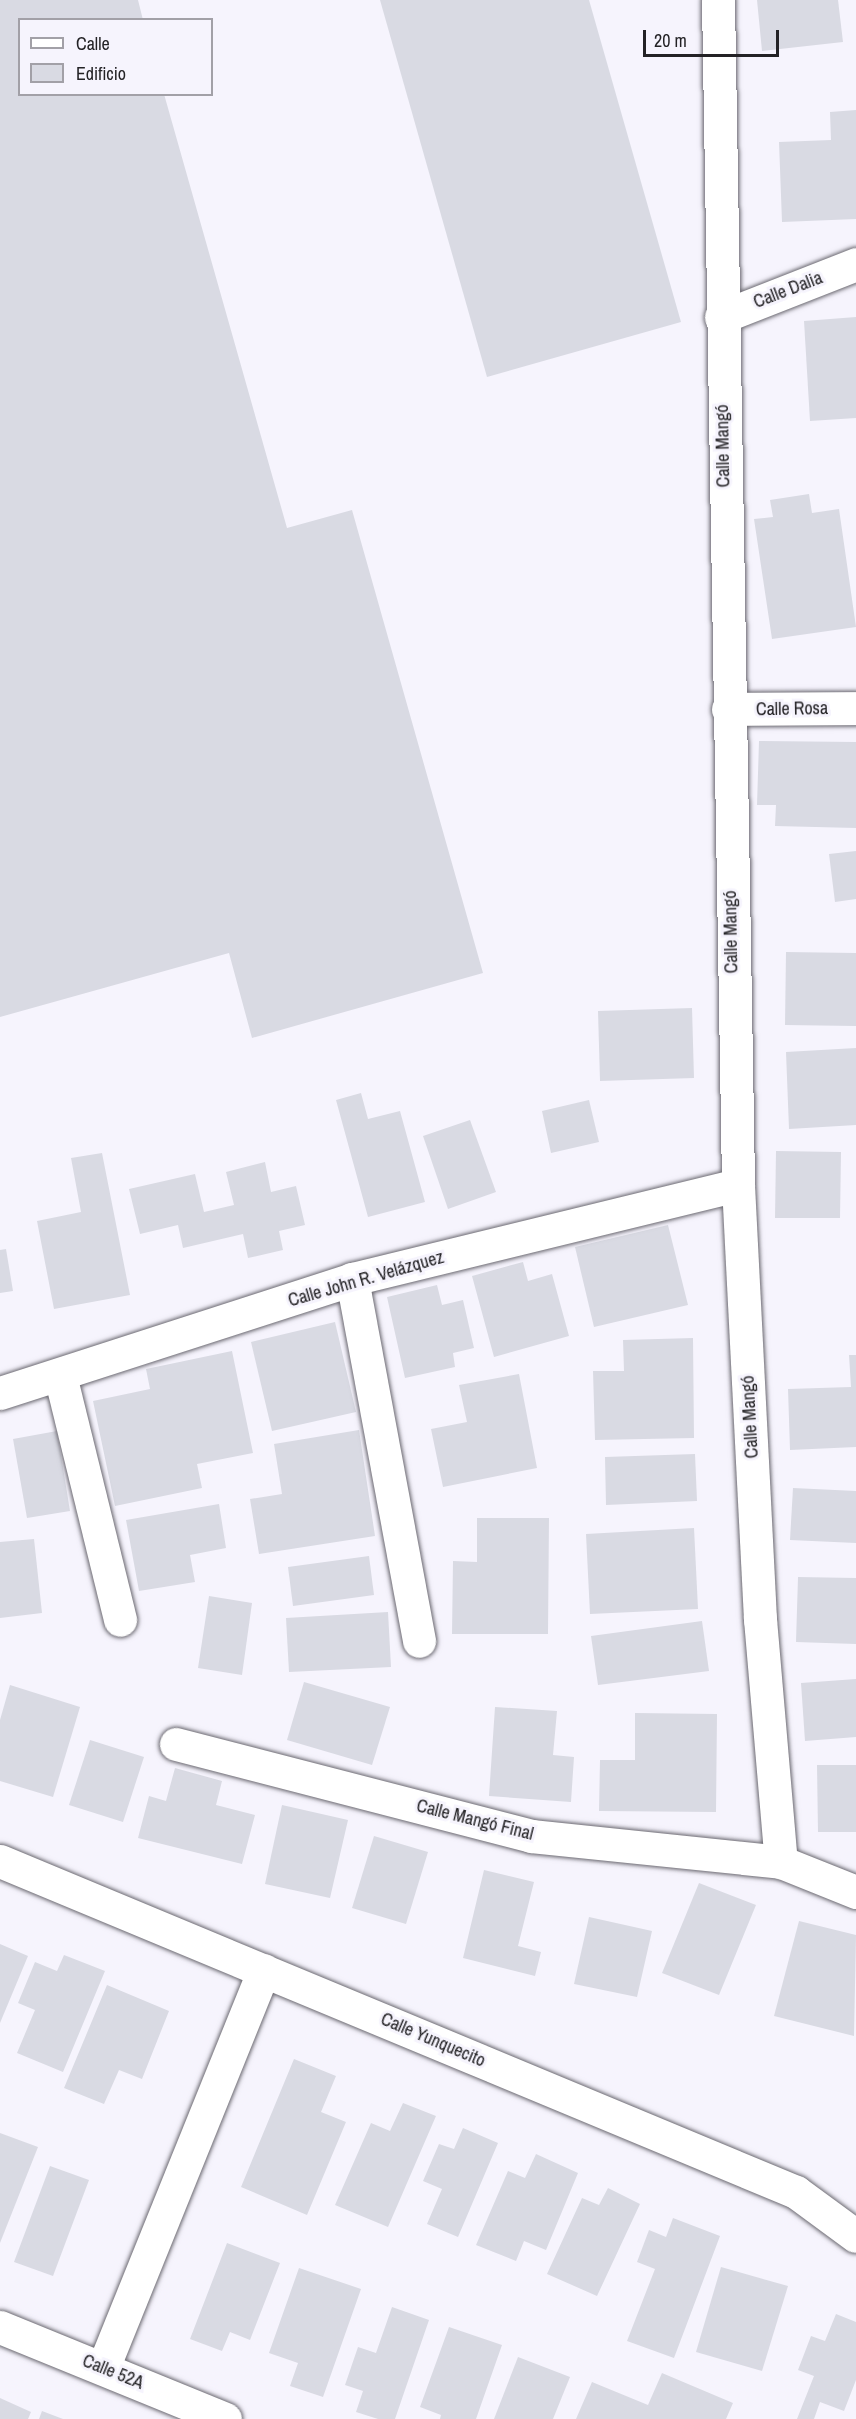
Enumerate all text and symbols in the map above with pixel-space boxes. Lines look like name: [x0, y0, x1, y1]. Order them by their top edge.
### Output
legend: [18, 18, 213, 96]
scale bar: [646, 18, 782, 56]
text: 20 m: [654, 28, 687, 53]
text: Calle: [76, 31, 110, 56]
text: Edificio: [76, 61, 126, 86]
street label: Calle Dalia: [750, 267, 826, 313]
street label: Calle Mangó: [711, 404, 735, 488]
street label: Calle Rosa: [756, 698, 828, 720]
street label: Calle Mangó: [719, 890, 743, 974]
street label: Calle John R. Velázquez: [286, 1246, 446, 1312]
street label: Calle Mangó: [737, 1375, 763, 1459]
street label: Calle Mangó Final: [414, 1795, 536, 1845]
street label: Calle Yunquecito: [377, 2008, 489, 2072]
street label: Calle 52A: [79, 2350, 147, 2394]

